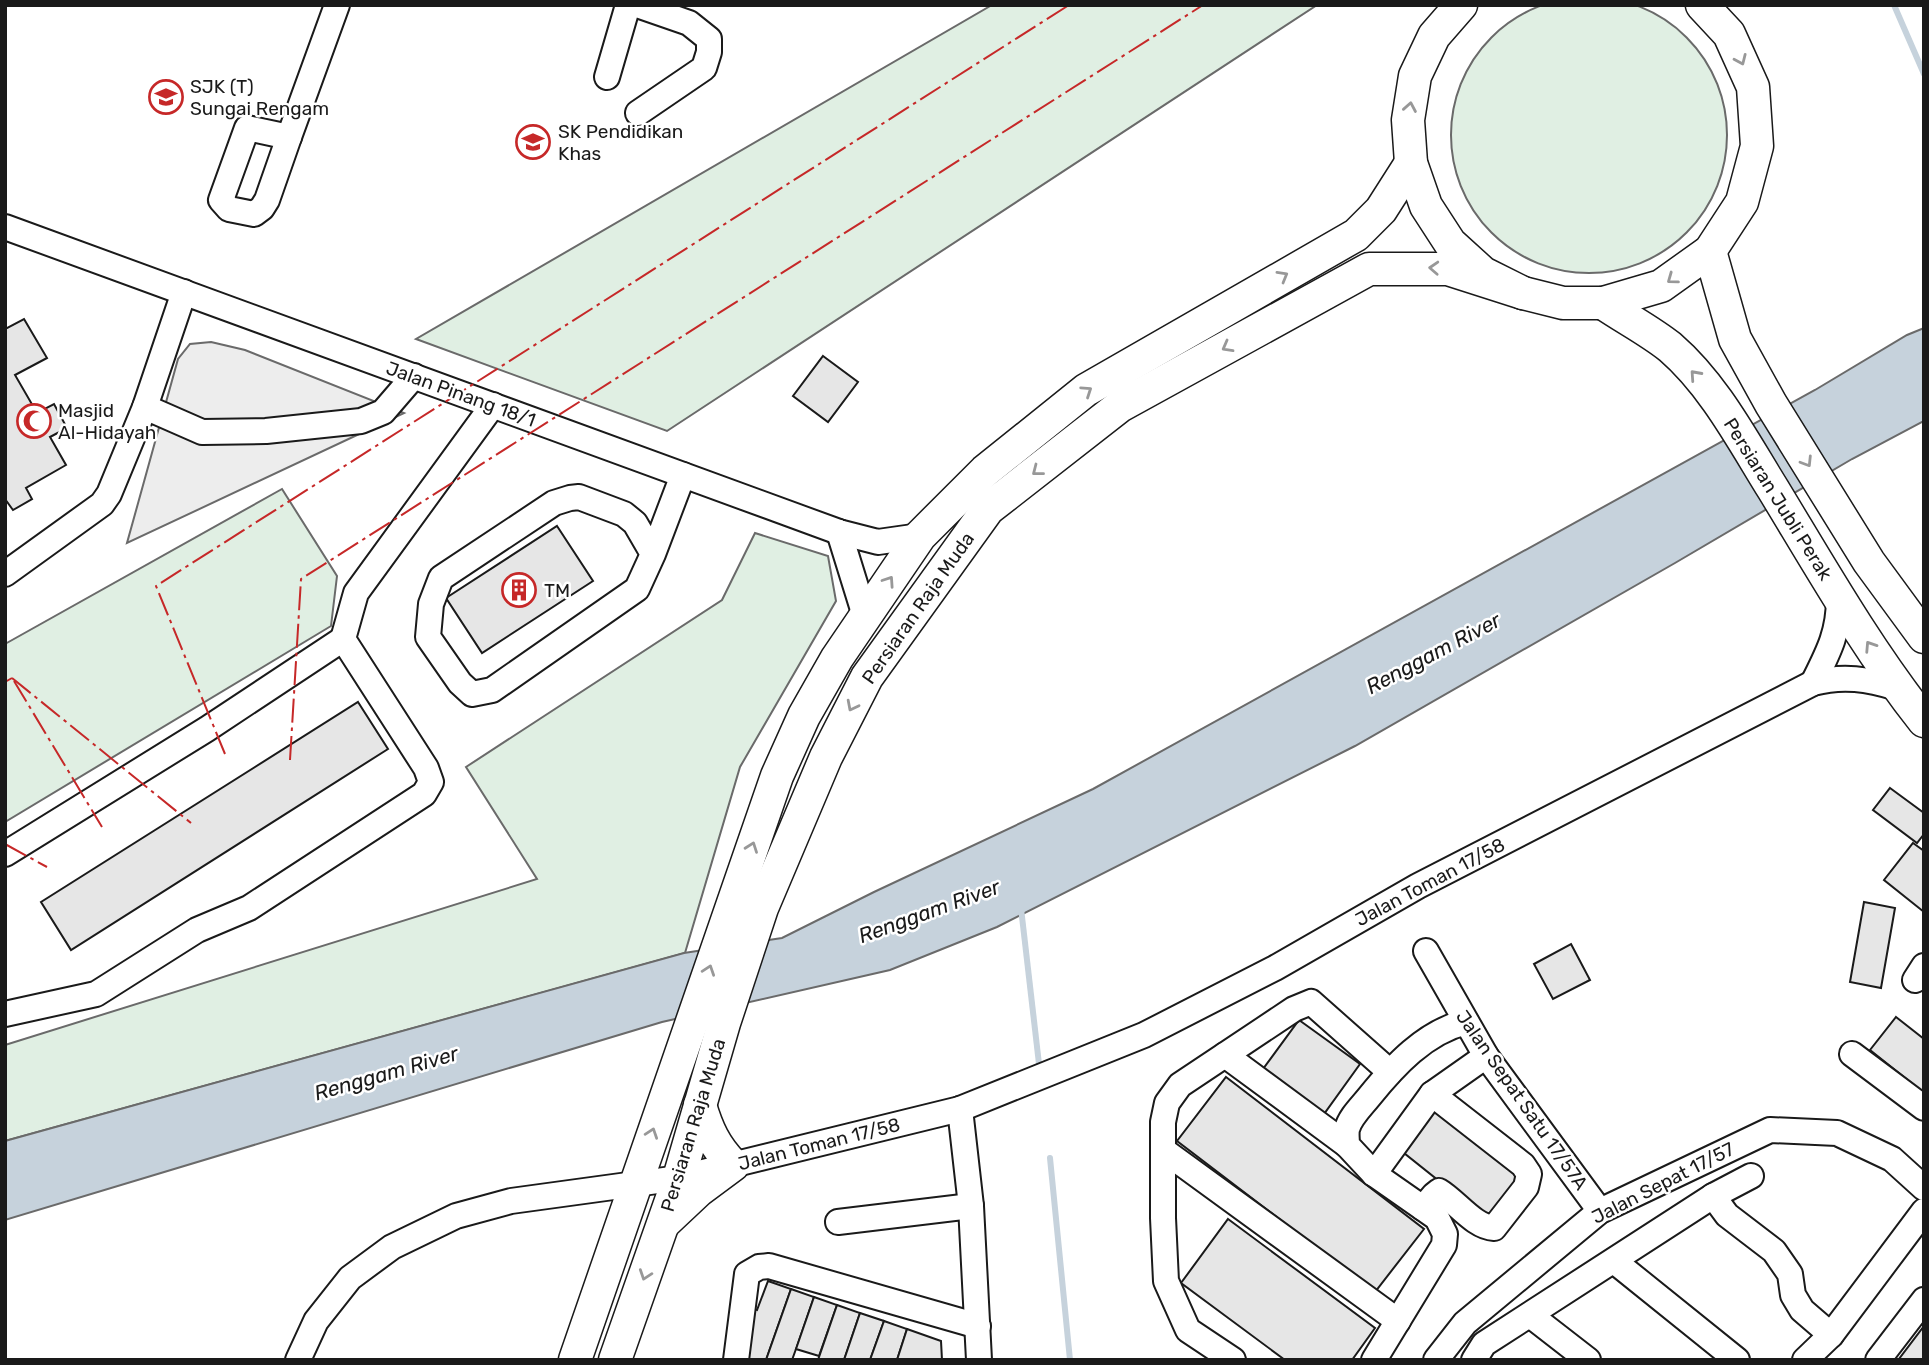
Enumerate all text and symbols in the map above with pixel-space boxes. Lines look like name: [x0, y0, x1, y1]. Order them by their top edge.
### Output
one-way arrow: [1733, 53, 1747, 66]
place label: SJK (T) Sungai Rengam: [190, 75, 329, 120]
school or university icon: SJK (T) Sungai Rengam: [147, 78, 185, 116]
one-way arrow: [1402, 101, 1417, 113]
place label: SK Pendidikan Khas: [558, 120, 683, 165]
school or university icon: SK Pendidikan Khas: [514, 123, 552, 161]
one-way arrow: [1428, 261, 1439, 276]
one-way arrow: [1667, 270, 1680, 283]
one-way arrow: [1276, 271, 1289, 284]
one-way arrow: [1222, 339, 1234, 352]
street label: Jalan Pinang 18/1: [383, 356, 539, 432]
one-way arrow: [1691, 370, 1704, 383]
one-way arrow: [1079, 387, 1092, 399]
place label: Masjid Al-Hidayah: [58, 399, 156, 444]
mosque icon: Masjid Al-Hidayah: [15, 402, 53, 440]
street label: Persiaran Jubli Perak: [1719, 414, 1837, 585]
one-way arrow: [1798, 454, 1811, 467]
one-way arrow: [1032, 462, 1044, 475]
street label: Persiaran Raja Muda: [857, 528, 979, 688]
building icon: TM: [500, 571, 538, 609]
one-way arrow: [881, 576, 893, 589]
place label: TM: [544, 579, 570, 602]
water label: Renggam River: [1361, 607, 1506, 699]
one-way arrow: [1865, 640, 1878, 653]
one-way arrow: [847, 698, 861, 711]
street label: Jalan Toman 17/58: [1351, 833, 1509, 931]
one-way arrow: [743, 842, 757, 854]
water label: Renggam River: [855, 873, 1004, 948]
one-way arrow: [701, 964, 715, 977]
street label: Jalan Sepat Satu 17/57A: [1451, 1006, 1593, 1195]
street label: Persiaran Raja Muda: [656, 1036, 730, 1214]
water label: Renggam River: [311, 1040, 462, 1106]
street label: Jalan Toman 17/58: [736, 1113, 902, 1175]
one-way arrow: [644, 1127, 658, 1139]
street label: Jalan Sepat 17/57: [1588, 1137, 1738, 1229]
one-way arrow: [639, 1269, 653, 1281]

